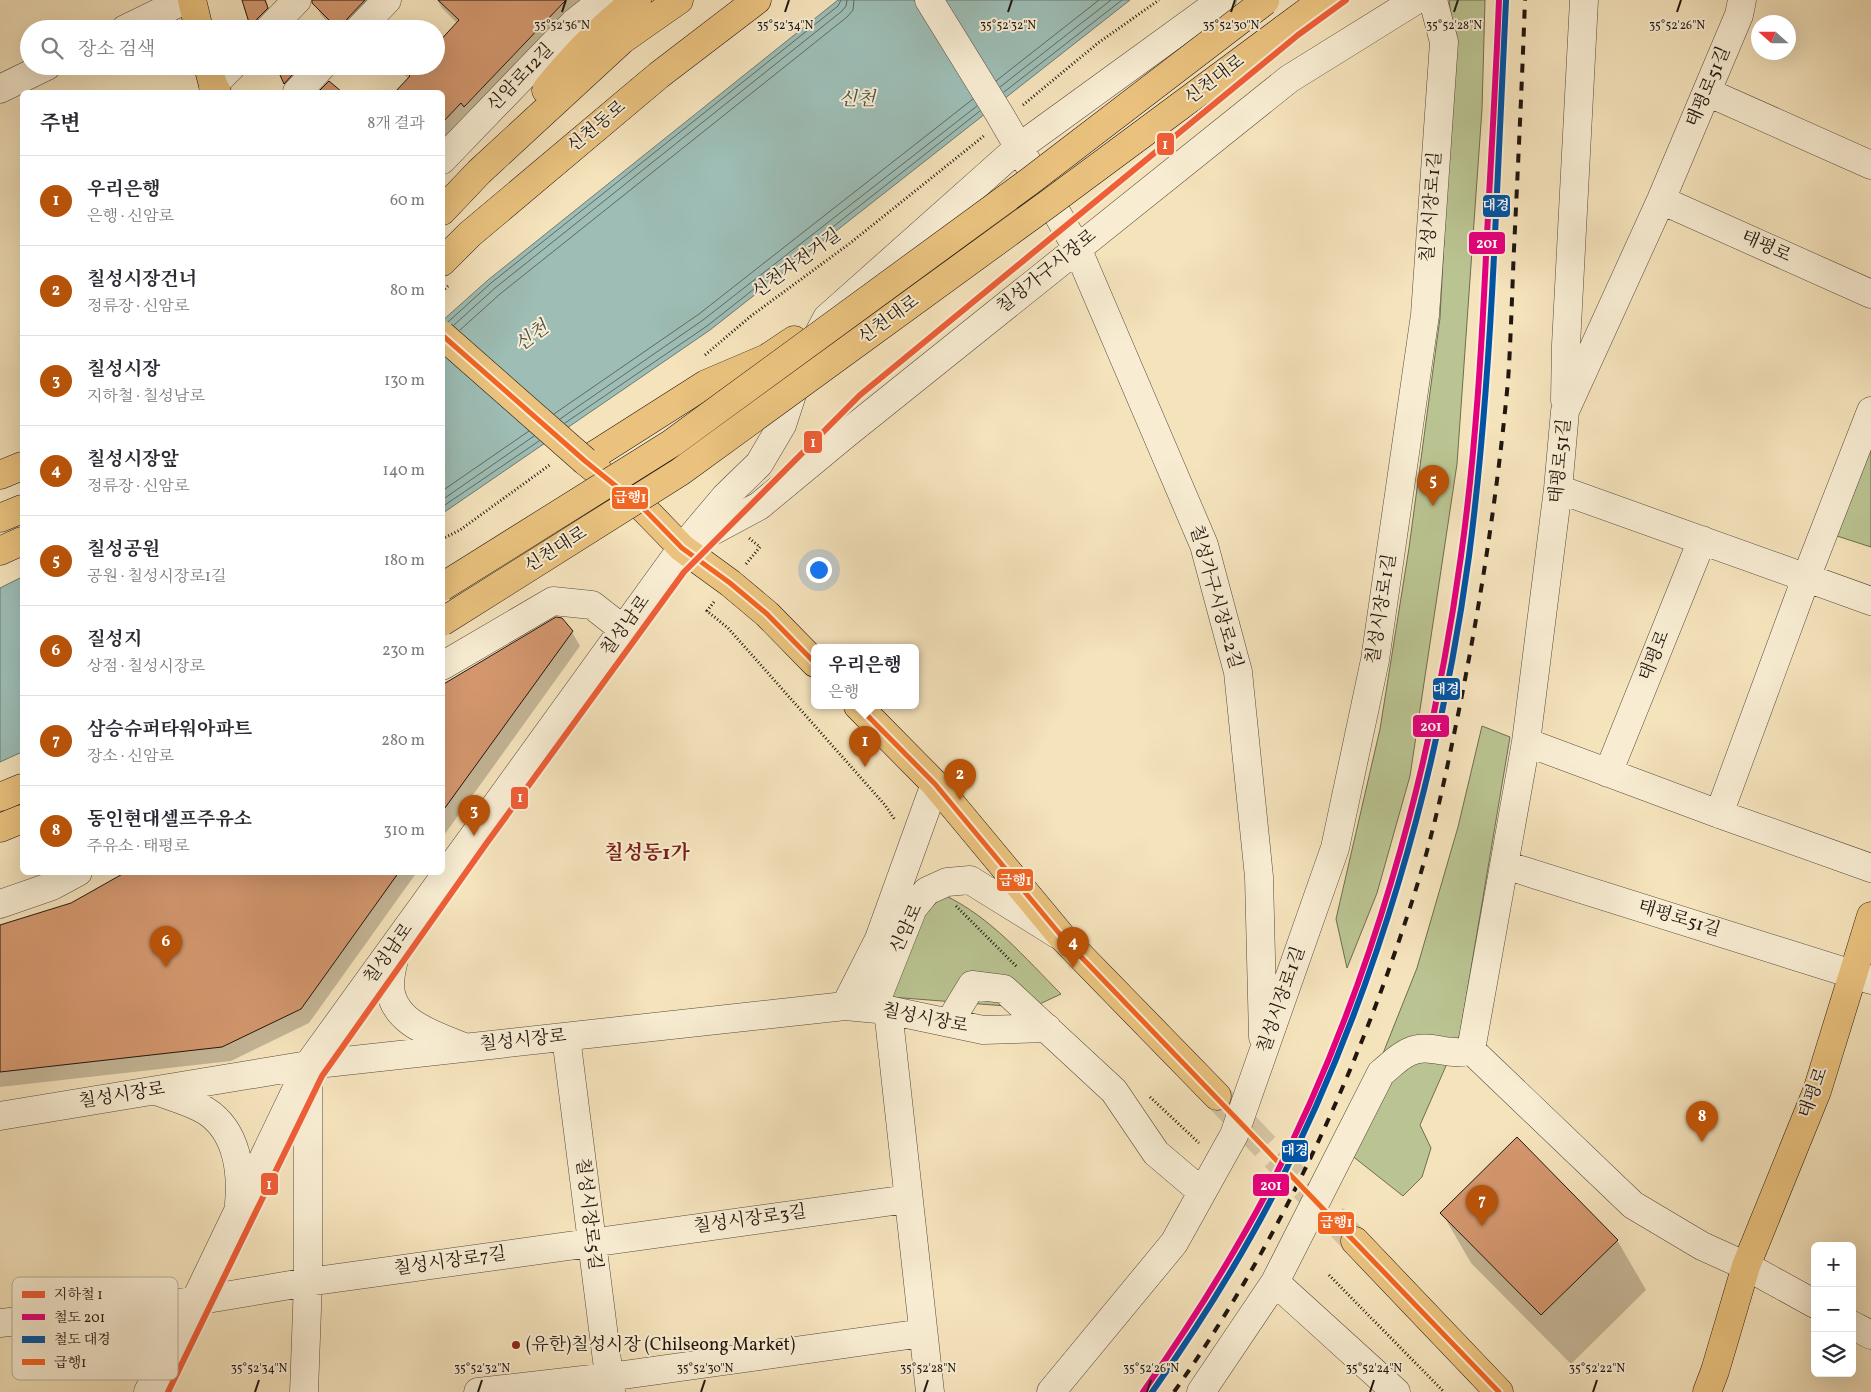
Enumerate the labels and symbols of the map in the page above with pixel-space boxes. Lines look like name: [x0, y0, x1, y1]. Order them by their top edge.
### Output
north arrow: [1751, 15, 1796, 60]
text: 35°52'36"N: [534, 18, 590, 34]
text: 35°52'34"N: [757, 18, 813, 34]
text: 35°52'32"N: [980, 18, 1036, 34]
text: 35°52'30"N: [1203, 18, 1259, 34]
text: 35°52'28"N: [1426, 18, 1482, 34]
text: 35°52'26"N: [1649, 18, 1705, 34]
street label: 신암로12길: [482, 38, 560, 118]
street label: 태평로51길: [1681, 43, 1737, 131]
street label: 신천대로: [1180, 49, 1250, 111]
water label: 신천: [839, 87, 877, 113]
street label: 신천동로: [562, 95, 632, 159]
line badge: 1: [1156, 132, 1175, 156]
text: 1: [1162, 136, 1168, 155]
street label: 칠성시장로1길: [1416, 151, 1448, 263]
line badge: 대경: [1482, 194, 1511, 218]
text: 대경: [1482, 197, 1510, 216]
street label: 신천자전거길: [747, 223, 847, 305]
street label: 칠성가구시장로: [992, 224, 1102, 320]
street label: 태평로: [1737, 225, 1795, 269]
line badge: 201: [1468, 231, 1506, 255]
text: 201: [1476, 235, 1498, 254]
street label: 신천대로: [854, 289, 924, 351]
water label: 신천: [510, 315, 556, 358]
street label: 태평로51길: [1544, 417, 1578, 505]
line badge: 1: [803, 430, 823, 454]
text: 1: [810, 434, 816, 453]
pin: 5: [1417, 465, 1449, 506]
line badge: 급행1: [611, 486, 649, 510]
text: 급행1: [614, 489, 646, 508]
street label: 신천대로: [520, 521, 592, 579]
street label: 칠성가구시장로2길: [1182, 522, 1248, 672]
street label: 칠성시장로1길: [1361, 552, 1403, 666]
your location: [806, 557, 832, 583]
street label: 칠성남로: [595, 591, 657, 661]
street label: 태평로: [1634, 627, 1676, 685]
line badge: 대경: [1432, 677, 1461, 701]
text: 대경: [1432, 681, 1460, 700]
line badge: 201: [1412, 714, 1450, 738]
text: 201: [1420, 718, 1442, 737]
pin: 1: [849, 726, 881, 767]
pin: 2: [944, 759, 976, 800]
line badge: 1: [510, 786, 529, 810]
text: 1: [517, 789, 523, 808]
pin: 3: [458, 795, 490, 836]
district label: 칠성동1가: [604, 840, 690, 868]
line badge: 급행1: [996, 868, 1034, 892]
text: 급행1: [999, 872, 1031, 891]
street label: 태평로51길: [1635, 895, 1723, 943]
street label: 신암로: [885, 900, 929, 958]
street label: 칠성남로: [358, 919, 420, 989]
pin: 6: [150, 926, 182, 967]
pin: 4: [1057, 927, 1089, 968]
street label: 칠성시장로1길: [1252, 943, 1312, 1057]
street label: 칠성시장로: [880, 998, 970, 1040]
street label: 칠성시장로: [478, 1024, 568, 1058]
street label: 태평로: [1793, 1064, 1835, 1122]
street label: 칠성시장로: [77, 1077, 167, 1115]
pin: 8: [1686, 1101, 1718, 1142]
line badge: 대경: [1281, 1139, 1309, 1163]
text: 대경: [1281, 1142, 1309, 1161]
street label: 칠성시장로5길: [569, 1156, 607, 1272]
line badge: 1: [260, 1172, 279, 1196]
line badge: 201: [1252, 1173, 1290, 1197]
text: 1: [266, 1176, 272, 1195]
text: 201: [1260, 1177, 1282, 1196]
pin: 7: [1466, 1185, 1498, 1226]
street label: 칠성시장로3길: [692, 1200, 808, 1240]
line badge: 급행1: [1317, 1211, 1355, 1235]
text: 급행1: [1320, 1214, 1352, 1233]
street label: 칠성시장로7길: [392, 1242, 508, 1282]
legend: [12, 1277, 178, 1380]
text: 지하철 1: [54, 1286, 103, 1305]
text: 철도 201: [54, 1309, 105, 1328]
text: 철도 대경: [54, 1331, 111, 1350]
place label: (유한)칠성시장 (Chilseong Market): [526, 1333, 795, 1358]
marker: (유한)칠성시장 (Chilseong Market): [510, 1339, 522, 1351]
text: 급행1: [54, 1354, 86, 1373]
text: 35°52'34"N: [231, 1361, 287, 1377]
text: 35°52'32"N: [454, 1361, 510, 1377]
text: 35°52'30"N: [677, 1361, 733, 1377]
text: 35°52'28"N: [900, 1361, 956, 1377]
text: 35°52'26"N: [1123, 1361, 1179, 1377]
text: 35°52'24"N: [1346, 1361, 1402, 1377]
text: 35°52'22"N: [1569, 1361, 1625, 1377]

